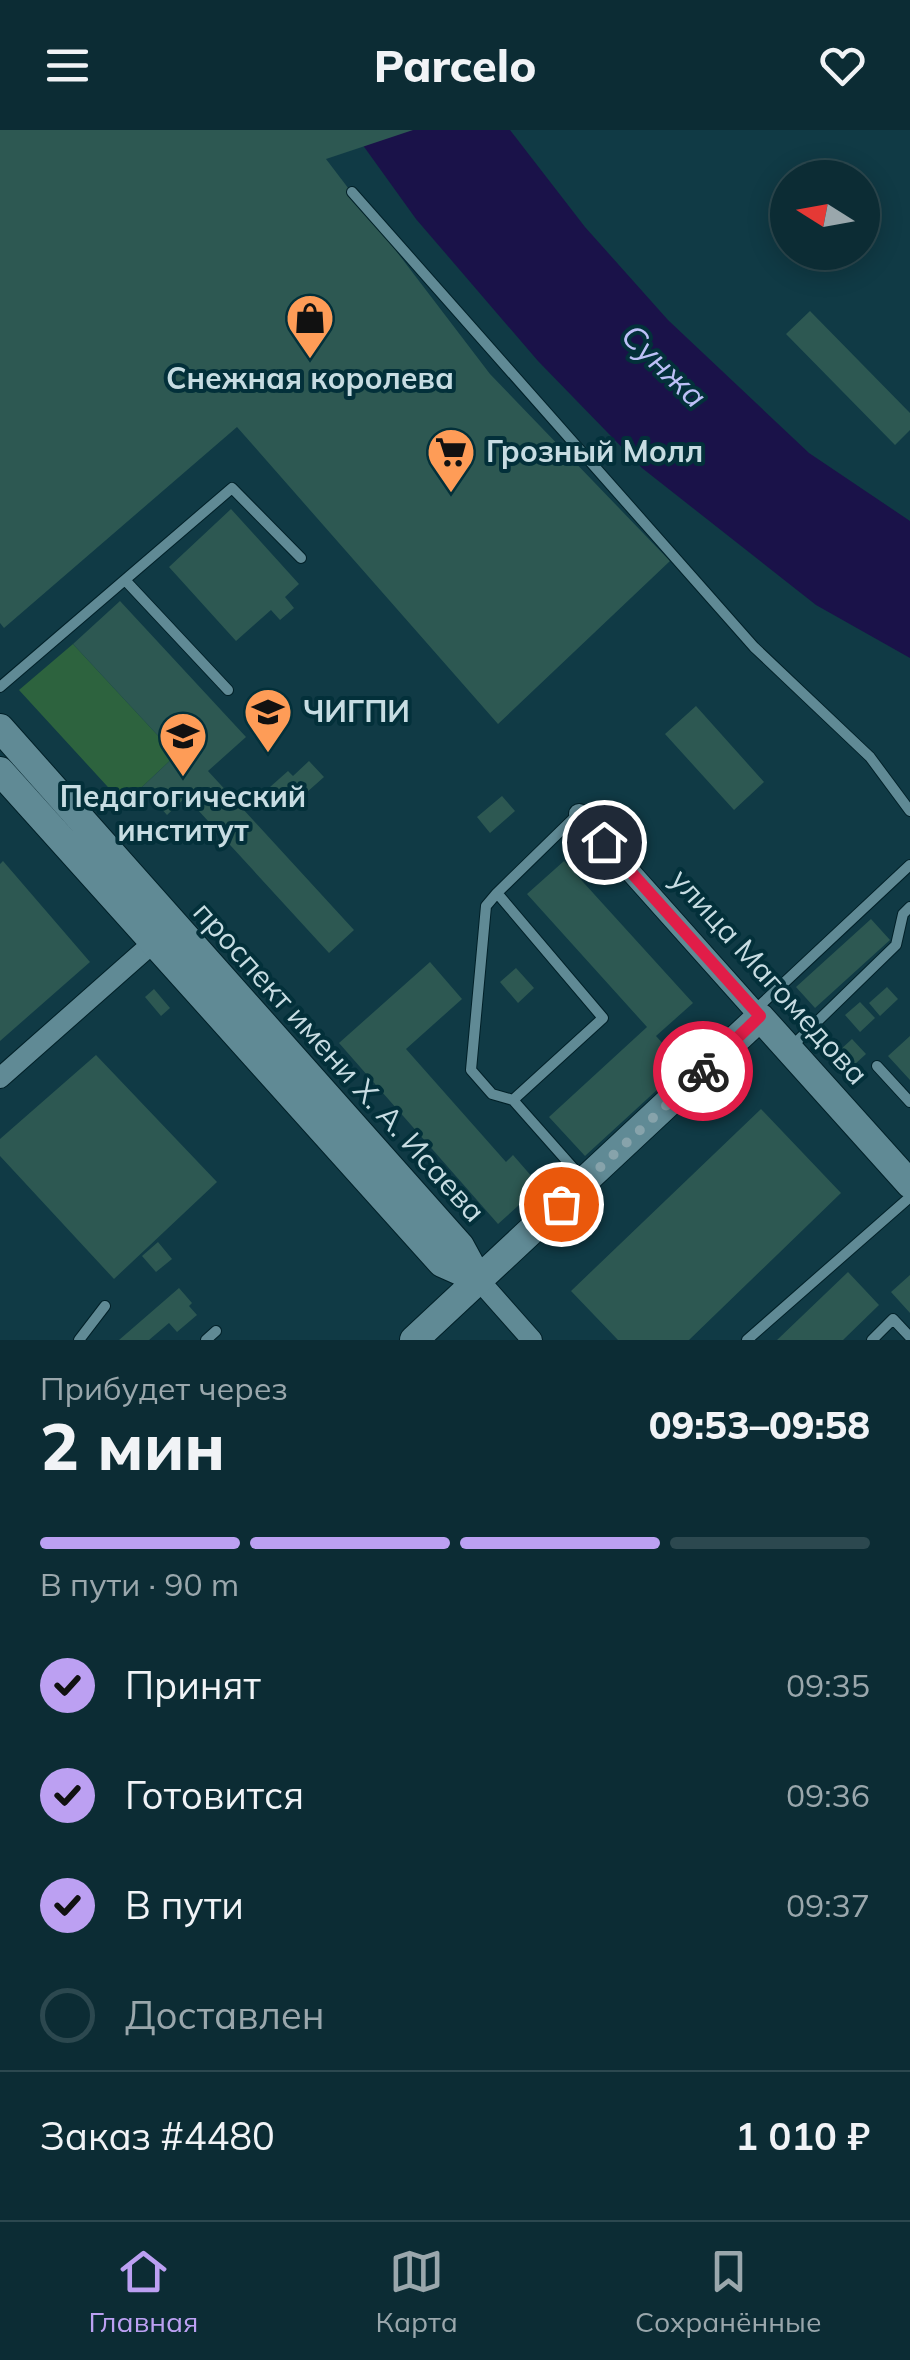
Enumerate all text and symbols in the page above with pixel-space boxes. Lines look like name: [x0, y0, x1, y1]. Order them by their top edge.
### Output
text: Parcelo: [374, 37, 536, 93]
icon: menu: [40, 38, 95, 93]
icon: heart: [815, 38, 870, 93]
north arrow: [770, 160, 880, 270]
map controls: [770, 160, 880, 270]
shop icon: Снежная королева: [284, 292, 336, 360]
water label: Сунжа: [614, 315, 716, 415]
place label: Снежная королева: [166, 359, 454, 397]
supermarket icon: Грозный Молл: [425, 426, 477, 494]
place label: Грозный Молл: [486, 432, 703, 470]
school or university icon: ЧИГПИ: [242, 686, 294, 754]
place label: ЧИГПИ: [303, 692, 410, 730]
school or university icon: Педагогический институт: [157, 710, 209, 778]
place label: Педагогический институт: [60, 777, 306, 849]
pin: [562, 800, 647, 885]
icon: home: [577, 815, 632, 870]
street label: улица Магомедова: [663, 860, 877, 1092]
street label: проспект имени Х. А. Исаева: [186, 893, 494, 1230]
courier: [653, 1021, 753, 1121]
icon: bike: [676, 1044, 731, 1099]
pin: [519, 1162, 604, 1247]
icon: bag: [534, 1177, 589, 1232]
text: Прибудет через: [40, 1368, 288, 1408]
text: 09:53–09:58: [649, 1401, 870, 1449]
text: 2 мин: [40, 1405, 225, 1486]
text: В пути · 90 m: [40, 1564, 239, 1604]
icon: check: [40, 1658, 95, 1713]
text: Принят: [125, 1661, 261, 1709]
text: 09:35: [786, 1665, 870, 1705]
icon: check: [40, 1768, 95, 1823]
text: Готовится: [125, 1771, 304, 1819]
text: 09:36: [786, 1775, 870, 1815]
icon: check: [40, 1878, 95, 1933]
text: В пути: [125, 1881, 244, 1929]
text: 09:37: [786, 1885, 870, 1925]
text: Доставлен: [125, 1991, 325, 2039]
text: Заказ #4480: [40, 2112, 275, 2160]
text: 1 010 ₽: [735, 2112, 870, 2160]
tab: Главная: [89, 2244, 198, 2339]
tab: Карта: [376, 2244, 458, 2339]
tab: Сохранённые: [635, 2244, 821, 2339]

